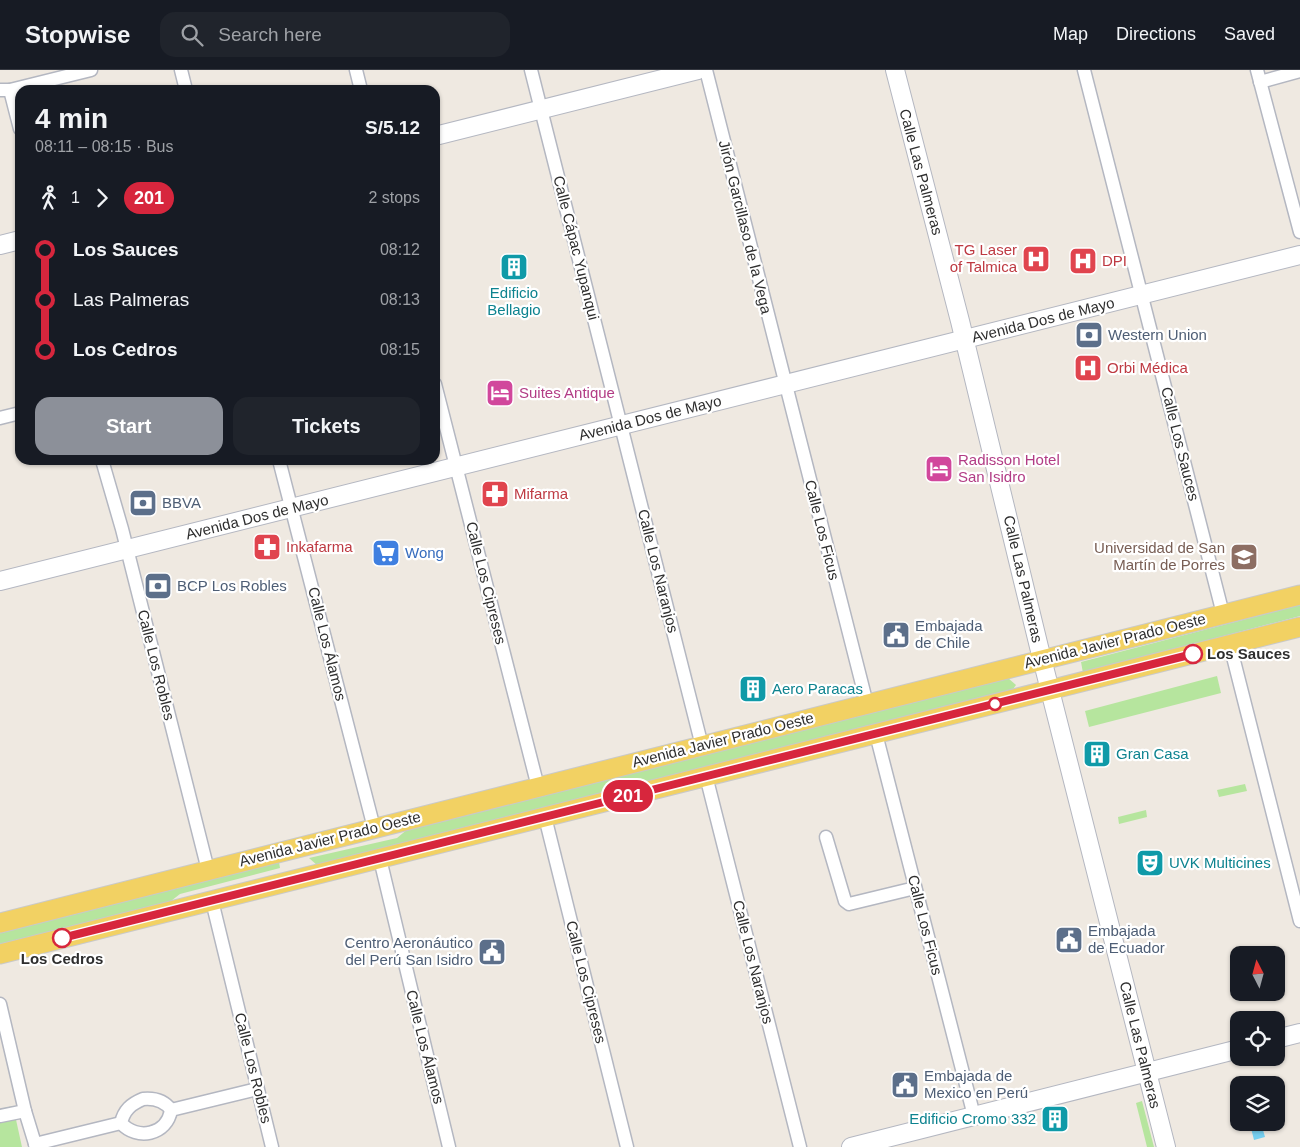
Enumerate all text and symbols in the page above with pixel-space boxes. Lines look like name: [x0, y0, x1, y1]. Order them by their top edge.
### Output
search box: [160, 12, 510, 57]
text: Stopwise: [25, 21, 130, 48]
icon: search: [178, 21, 206, 49]
text: Search here: [218, 24, 322, 45]
text: Map: [1053, 24, 1088, 44]
text: Directions: [1116, 24, 1196, 44]
text: Saved: [1224, 24, 1275, 44]
text: 4 min: [35, 103, 108, 134]
street label: Calle Las Palmeras: [896, 107, 947, 237]
text: S/5.12: [365, 117, 420, 138]
text: 08:11 – 08:15 · Bus: [35, 138, 173, 155]
street label: Jirón Garcillaso de la Vega: [716, 138, 775, 316]
street label: Calle Cápac Yupanqui: [550, 174, 603, 322]
icon: walk: [35, 184, 63, 212]
icon: forward: [88, 184, 116, 212]
text: 201: [134, 188, 164, 208]
text: 1: [71, 189, 80, 206]
text: 2 stops: [368, 189, 420, 206]
text: Los Sauces: [73, 239, 179, 260]
text: 08:12: [380, 241, 420, 258]
place label: TG Laser of Talmica: [950, 241, 1018, 275]
hospital icon: TG Laser of Talmica: [1021, 244, 1051, 274]
hospital icon: DPI: [1068, 246, 1098, 276]
building icon: Edificio Bellagio: [499, 252, 529, 282]
place label: DPI: [1102, 252, 1127, 269]
place label: Edificio Bellagio: [487, 284, 541, 318]
text: Las Palmeras: [73, 289, 189, 310]
text: 08:13: [380, 291, 420, 308]
street label: Avenida Dos de Mayo: [970, 294, 1116, 345]
bank icon: Western Union: [1074, 320, 1104, 350]
place label: Western Union: [1108, 326, 1207, 343]
text: Los Cedros: [73, 339, 178, 360]
text: 08:15: [380, 341, 420, 358]
hospital icon: Orbi Médica: [1073, 353, 1103, 383]
place label: Orbi Médica: [1107, 359, 1189, 376]
hotel icon: Suites Antique: [485, 378, 515, 408]
place label: Suites Antique: [519, 384, 615, 401]
street label: Calle Los Sauces: [1158, 385, 1203, 503]
street label: Avenida Dos de Mayo: [577, 392, 723, 443]
button: Start: [35, 397, 223, 455]
button: Tickets: [233, 397, 420, 455]
place label: Radisson Hotel San Isidro: [958, 451, 1060, 485]
hotel icon: Radisson Hotel San Isidro: [924, 454, 954, 484]
street label: Calle Los Ficus: [802, 478, 843, 582]
pharmacy icon: Mifarma: [480, 479, 510, 509]
place label: Mifarma: [514, 485, 569, 502]
bank icon: BBVA: [128, 488, 158, 518]
street label: Avenida Dos de Mayo: [184, 491, 330, 542]
place label: BBVA: [162, 494, 201, 511]
street label: Calle Los Naranjos: [635, 507, 682, 634]
street label: Calle Las Palmeras: [1001, 514, 1046, 644]
street label: Calle Los Cipreses: [463, 520, 510, 646]
pharmacy icon: Inkafarma: [252, 532, 282, 562]
place label: Inkafarma: [286, 538, 353, 555]
supermarket icon: Wong: [371, 538, 401, 568]
place label: Universidad de San Martín de Porres: [1094, 539, 1225, 573]
school or university icon: Universidad de San Martín de Porres: [1229, 542, 1259, 572]
place label: Wong: [405, 544, 444, 561]
bank icon: BCP Los Robles: [143, 571, 173, 601]
place label: BCP Los Robles: [177, 577, 287, 594]
street label: Calle Los Álamos: [305, 585, 350, 703]
street label: Calle Los Robles: [135, 608, 178, 722]
street label: Avenida Javier Prado Oeste: [1022, 610, 1207, 671]
place label: Embajada de Chile: [915, 617, 983, 651]
public building icon: Embajada de Chile: [881, 620, 911, 650]
marker: Los Sauces: [1183, 644, 1203, 664]
place label: Los Sauces: [1207, 645, 1290, 662]
building icon: Aero Paracas: [738, 674, 768, 704]
place label: Aero Paracas: [772, 680, 863, 697]
unlabelled marker: [988, 697, 1002, 711]
street label: Avenida Javier Prado Oeste: [630, 709, 815, 770]
building icon: Gran Casa: [1082, 739, 1112, 769]
place label: Gran Casa: [1116, 745, 1189, 762]
line badge: 201: [599, 780, 657, 812]
text: 201: [613, 786, 643, 806]
street label: Avenida Javier Prado Oeste: [237, 808, 422, 869]
theatre icon: UVK Multicines: [1135, 848, 1165, 878]
place label: UVK Multicines: [1169, 854, 1271, 871]
street label: Calle Los Ficus: [905, 873, 946, 977]
street label: Calle Los Naranjos: [730, 898, 777, 1025]
street label: Calle Los Cipreses: [563, 919, 610, 1045]
place label: Embajada de Ecuador: [1088, 922, 1165, 956]
public building icon: Embajada de Ecuador: [1054, 925, 1084, 955]
marker: Los Cedros: [52, 928, 72, 948]
place label: Centro Aeronáutico del Perú San Isidro: [345, 934, 473, 968]
public building icon: Centro Aeronáutico del Perú San Isidro: [477, 937, 507, 967]
north arrow: [1230, 946, 1285, 1001]
map controls: [1230, 946, 1285, 1131]
place label: Los Cedros: [21, 950, 103, 967]
street label: Calle Las Palmeras: [1117, 980, 1164, 1110]
street label: Calle Los Álamos: [403, 988, 448, 1106]
street label: Calle Los Robles: [232, 1011, 275, 1125]
button: locate: [1230, 1011, 1285, 1066]
place label: Embajada de Mexico en Perú: [924, 1067, 1028, 1101]
public building icon: Embajada de Mexico en Perú: [890, 1070, 920, 1100]
button: layers: [1230, 1076, 1285, 1131]
building icon: Edificio Cromo 332: [1040, 1104, 1070, 1134]
place label: Edificio Cromo 332: [909, 1110, 1036, 1127]

